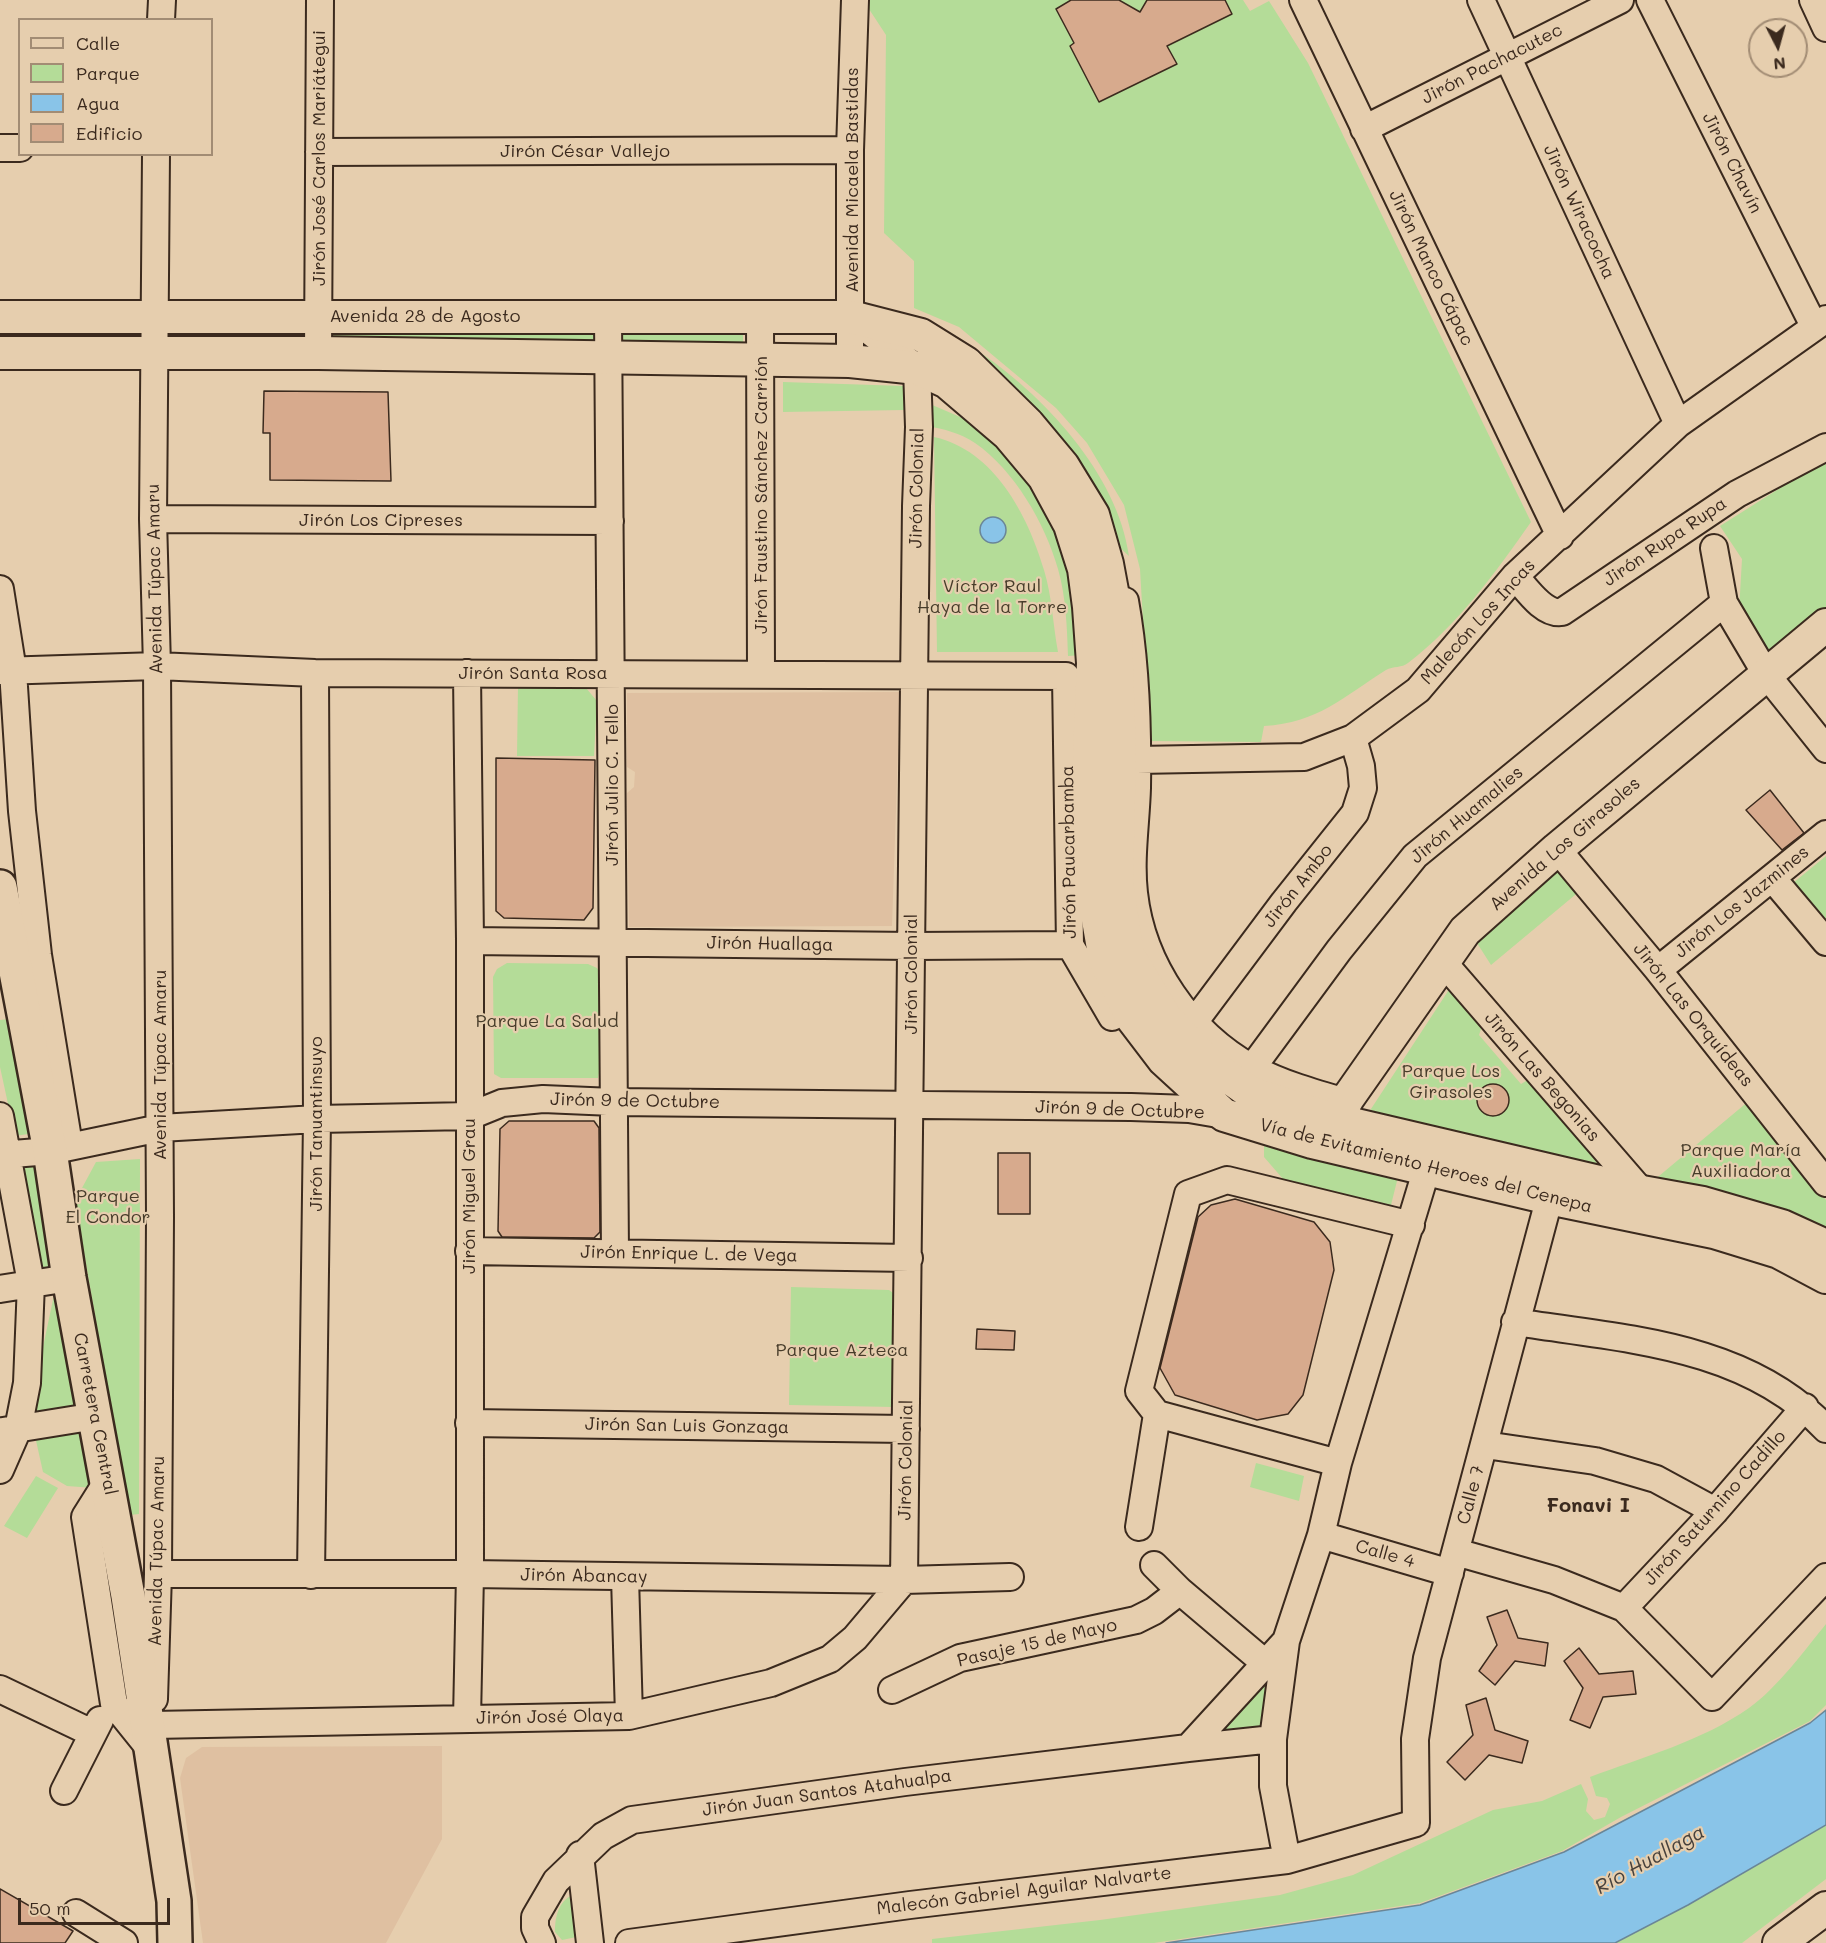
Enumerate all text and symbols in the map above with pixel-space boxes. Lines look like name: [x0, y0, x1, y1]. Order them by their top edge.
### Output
legend: [18, 18, 213, 156]
north arrow: [1748, 18, 1808, 78]
street label: Jirón Pachacutec: [1418, 19, 1566, 109]
street label: Jirón José Carlos Mariátegui: [308, 30, 330, 286]
text: Calle: [76, 31, 120, 55]
text: N: [1773, 53, 1787, 75]
text: Parque: [76, 61, 140, 85]
street label: Avenida Micaela Bastidas: [841, 67, 863, 293]
text: Agua: [76, 91, 120, 115]
street label: Jirón Chavín: [1697, 109, 1767, 217]
text: Edificio: [76, 121, 143, 145]
street label: Jirón César Vallejo: [500, 140, 670, 162]
street label: Jirón Wiracocha: [1538, 141, 1620, 283]
street label: Jirón Manco Cápac: [1384, 187, 1478, 349]
street label: Avenida 28 de Agosto: [329, 305, 521, 327]
street label: Jirón Faustino Sánchez Carrión: [750, 356, 772, 634]
street label: Jirón Colonial: [905, 427, 929, 549]
street label: Avenida Túpac Amaru: [143, 484, 167, 674]
street label: Jirón Rupa Rupa: [1599, 493, 1731, 591]
street label: Jirón Los Cipreses: [299, 509, 463, 531]
street label: Malecón Los Incas: [1416, 555, 1540, 689]
park label: Víctor Raul Haya de la Torre: [917, 575, 1067, 618]
street label: Jirón Santa Rosa: [458, 662, 608, 684]
street label: Jirón Julio C. Tello: [601, 704, 623, 866]
street label: Jirón Huamalies: [1406, 762, 1528, 868]
street label: Jirón Paucarbamba: [1057, 765, 1081, 939]
street label: Avenida Los Girasoles: [1485, 773, 1645, 915]
street label: Jirón Ambo: [1259, 840, 1337, 932]
street label: Jirón Los Jazmines: [1671, 841, 1813, 963]
street label: Jirón Colonial: [900, 914, 922, 1034]
street label: Jirón Huallaga: [707, 932, 833, 956]
street label: Jirón Las Orquídeas: [1628, 939, 1758, 1091]
street label: Avenida Túpac Amaru: [149, 970, 171, 1160]
street label: Jirón Las Begonias: [1480, 1008, 1604, 1146]
park label: Parque La Salud: [475, 1010, 619, 1032]
street label: Jirón Tanuantinsuyo: [305, 1036, 327, 1212]
park label: Parque Los Girasoles: [1402, 1060, 1500, 1102]
street label: Jirón 9 de Octubre: [550, 1089, 720, 1113]
street label: Jirón 9 de Octubre: [1035, 1096, 1205, 1124]
street label: Vía de Evitamiento Heroes del Cenepa: [1258, 1114, 1594, 1218]
street label: Jirón Miguel Grau: [458, 1118, 480, 1274]
park label: Parque María Auxiliadora: [1681, 1139, 1801, 1182]
park label: Parque El Condor: [65, 1185, 151, 1228]
street label: Jirón Enrique L. de Vega: [580, 1241, 798, 1267]
street label: Carretera Central: [69, 1331, 121, 1497]
park label: Parque Azteca: [776, 1339, 908, 1361]
street label: Jirón Colonial: [894, 1399, 918, 1521]
street label: Jirón San Luis Gonzaga: [585, 1413, 789, 1439]
street label: Jirón Saturnino Cadillo: [1640, 1426, 1790, 1590]
street label: Avenida Túpac Amaru: [145, 1456, 169, 1646]
street label: Calle 7: [1453, 1463, 1489, 1527]
district label: Fonavi I: [1546, 1494, 1630, 1518]
street label: Calle 4: [1353, 1535, 1417, 1573]
street label: Jirón Abancay: [520, 1564, 648, 1588]
street label: Pasaje 15 de Mayo: [955, 1614, 1119, 1672]
street label: Jirón José Olaya: [476, 1705, 624, 1729]
street label: Jirón Juan Santos Atahualpa: [701, 1765, 953, 1821]
water label: Río Huallaga: [1591, 1820, 1709, 1900]
street label: Malecón Gabriel Aguilar Nalvarte: [875, 1862, 1173, 1920]
scale bar: [21, 1886, 172, 1924]
text: 50 m: [29, 1896, 71, 1920]

